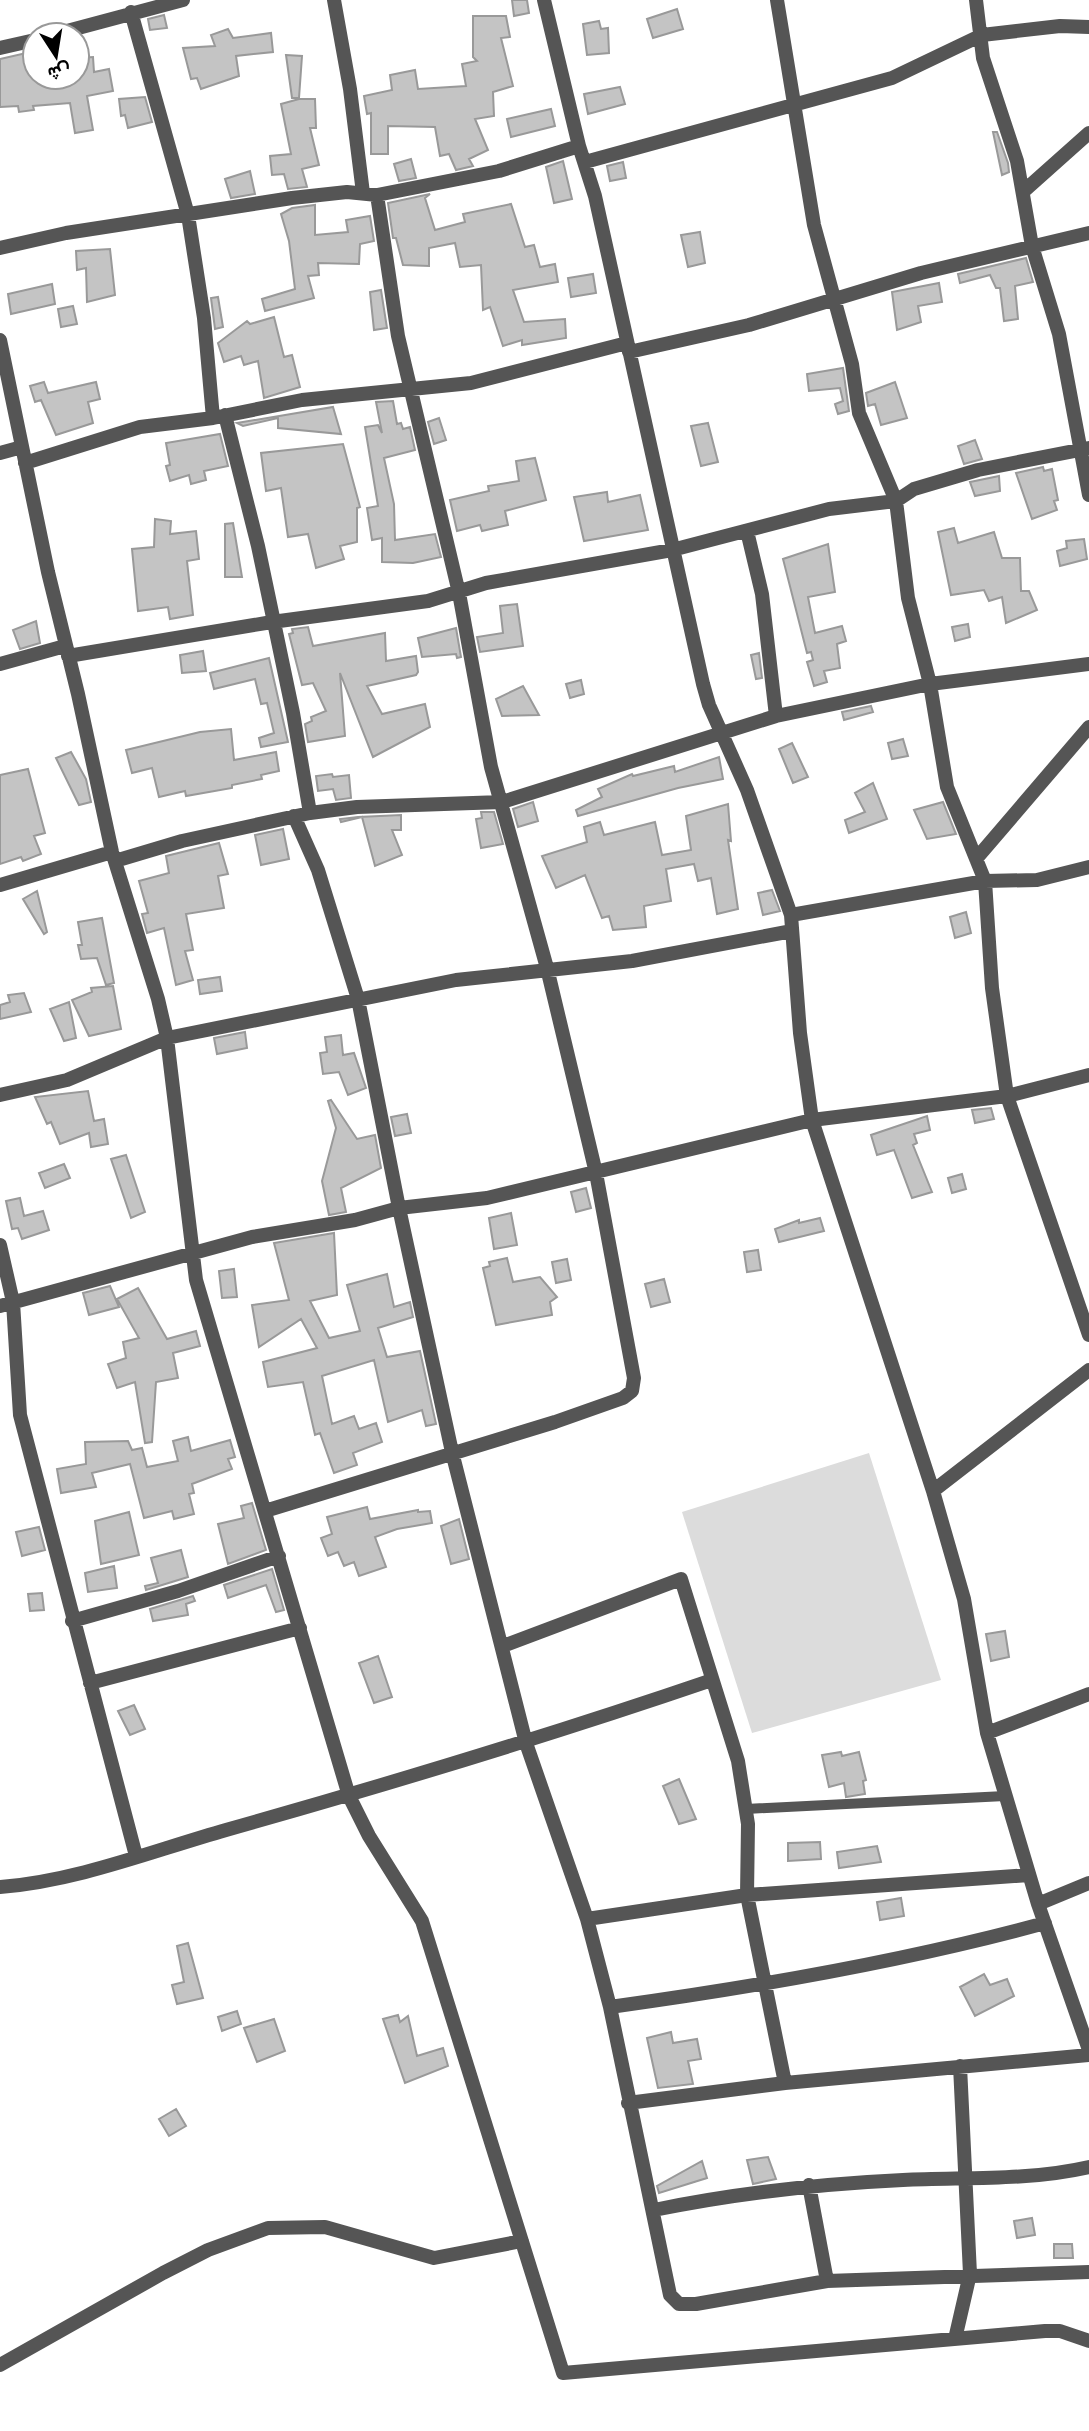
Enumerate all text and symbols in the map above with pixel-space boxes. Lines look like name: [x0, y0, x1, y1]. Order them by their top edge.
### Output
north arrow: [21, 21, 91, 91]
text: ش: [46, 59, 73, 87]

